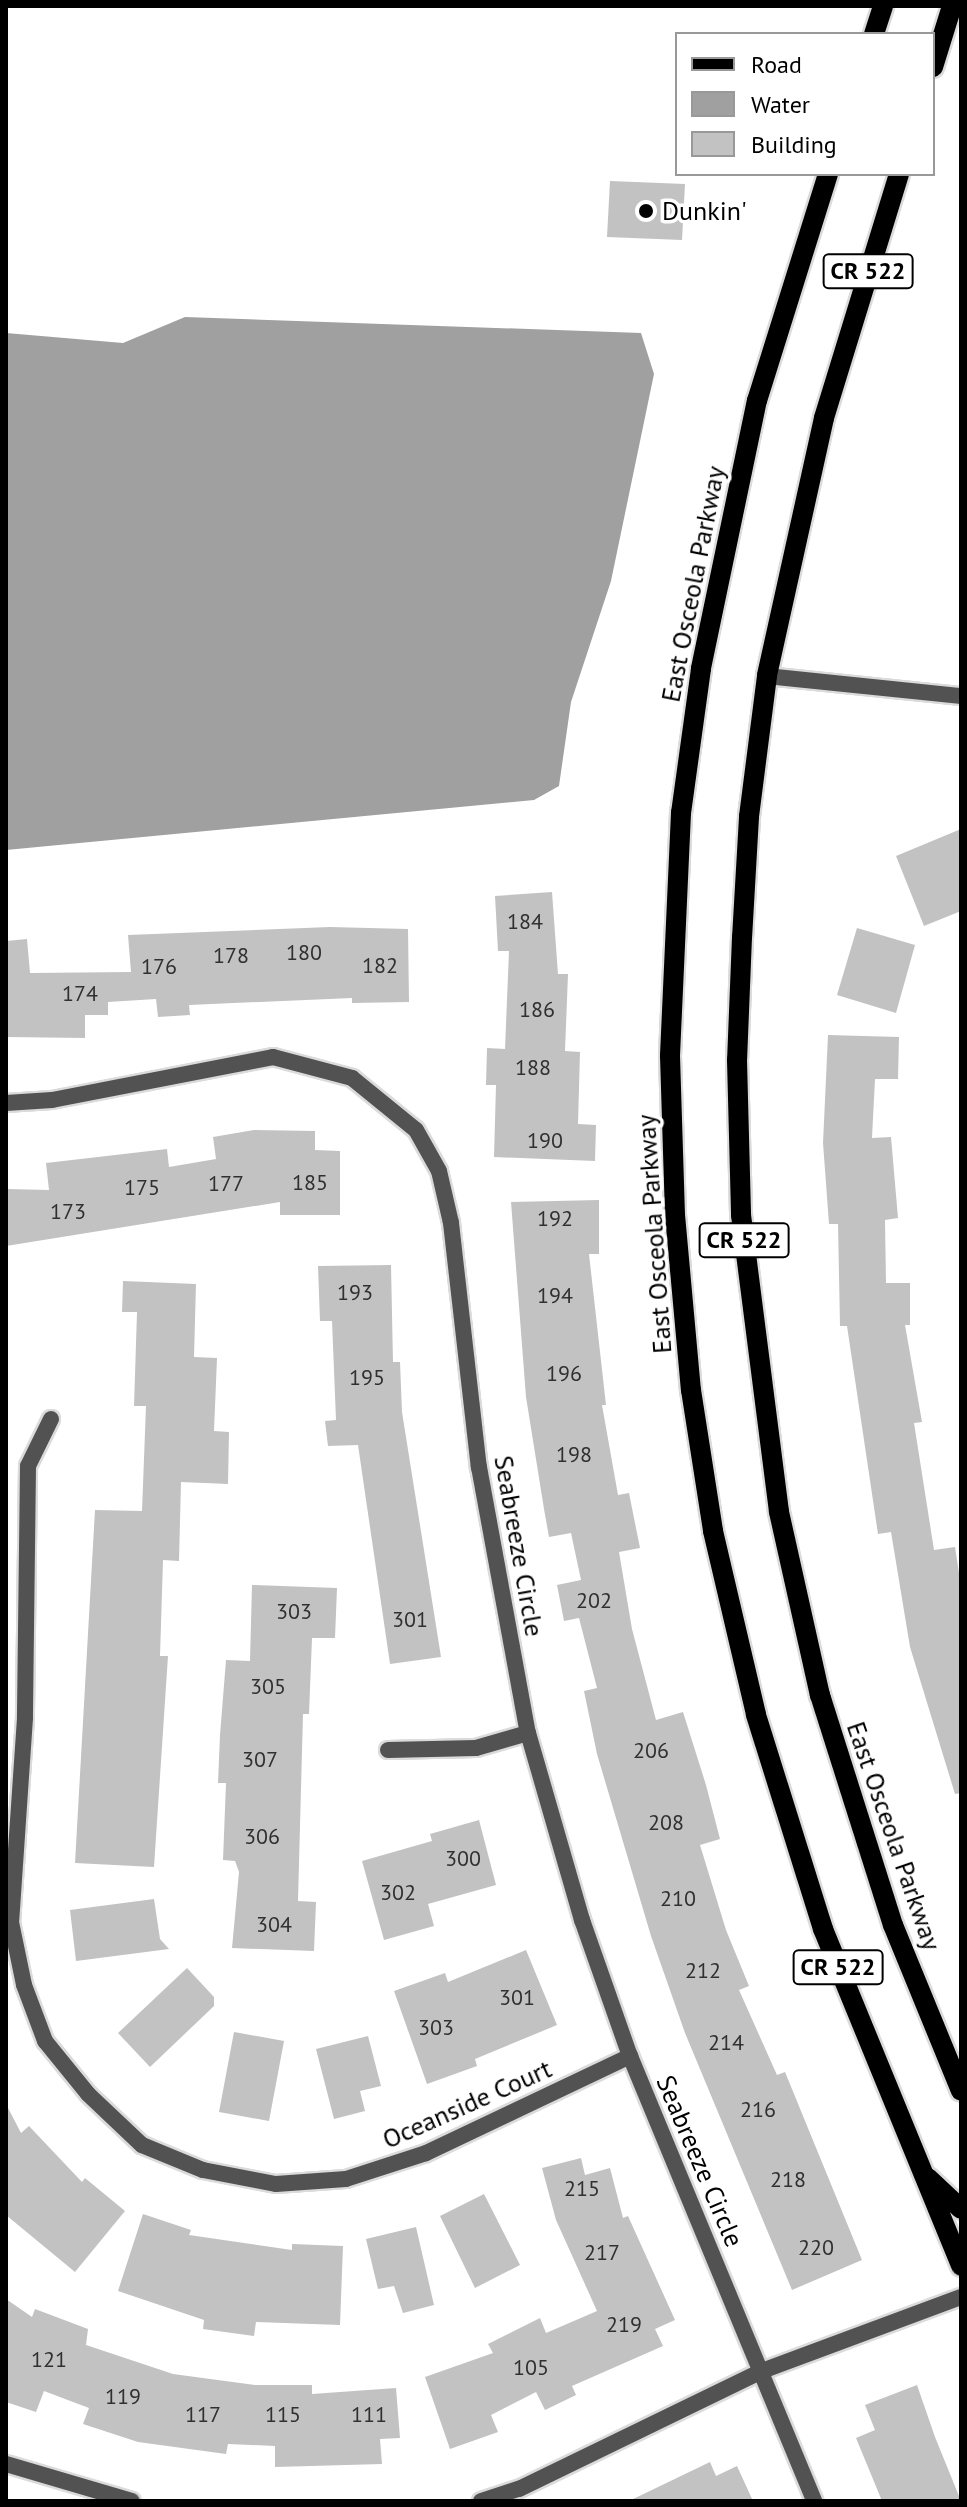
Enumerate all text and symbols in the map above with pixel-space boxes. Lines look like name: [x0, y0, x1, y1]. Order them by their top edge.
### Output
legend: [675, 32, 935, 176]
text: Road: [751, 49, 802, 80]
text: Water: [751, 89, 810, 120]
text: Building: [751, 129, 837, 160]
place label: Dunkin': [662, 195, 747, 227]
marker: Dunkin': [637, 202, 655, 220]
road number: CR 522: [822, 251, 914, 291]
street label: East Osceola Parkway: [655, 463, 731, 705]
house number: 184: [507, 909, 543, 935]
house number: 180: [286, 940, 322, 966]
house number: 178: [213, 943, 249, 969]
house number: 182: [362, 953, 398, 979]
house number: 176: [141, 954, 177, 980]
house number: 174: [62, 981, 98, 1007]
house number: 186: [519, 997, 555, 1023]
house number: 188: [515, 1055, 551, 1081]
street label: East Osceola Parkway: [630, 1113, 678, 1355]
house number: 190: [527, 1128, 563, 1154]
house number: 185: [292, 1170, 328, 1196]
house number: 177: [208, 1171, 244, 1197]
house number: 175: [124, 1175, 160, 1201]
house number: 173: [50, 1199, 86, 1225]
house number: 192: [537, 1206, 573, 1232]
road number: CR 522: [698, 1220, 790, 1260]
house number: 193: [337, 1280, 373, 1306]
house number: 194: [537, 1283, 573, 1309]
house number: 196: [546, 1361, 582, 1387]
house number: 195: [349, 1365, 385, 1391]
house number: 198: [556, 1442, 592, 1468]
street label: Seabreeze Circle: [488, 1453, 550, 1639]
house number: 202: [576, 1588, 612, 1614]
house number: 303: [276, 1599, 312, 1625]
house number: 301: [392, 1607, 428, 1633]
house number: 305: [250, 1674, 286, 1700]
street label: East Osceola Parkway: [840, 1718, 948, 1954]
house number: 206: [633, 1738, 669, 1764]
house number: 307: [242, 1747, 278, 1773]
house number: 208: [648, 1810, 684, 1836]
house number: 306: [244, 1824, 280, 1850]
house number: 300: [445, 1846, 481, 1872]
house number: 302: [380, 1880, 416, 1906]
house number: 210: [660, 1886, 696, 1912]
house number: 304: [256, 1912, 292, 1938]
road number: CR 522: [792, 1947, 884, 1987]
house number: 212: [685, 1958, 721, 1984]
house number: 301: [499, 1985, 535, 2011]
house number: 303: [418, 2015, 454, 2041]
house number: 214: [708, 2030, 744, 2056]
street label: Oceanside Court: [378, 2053, 556, 2155]
street label: Seabreeze Circle: [650, 2071, 750, 2251]
house number: 216: [740, 2097, 776, 2123]
house number: 218: [770, 2167, 806, 2193]
house number: 215: [564, 2176, 600, 2202]
house number: 220: [798, 2235, 834, 2261]
house number: 217: [584, 2240, 620, 2266]
house number: 219: [606, 2312, 642, 2338]
house number: 121: [31, 2347, 67, 2373]
house number: 105: [513, 2355, 549, 2381]
house number: 119: [105, 2384, 141, 2410]
house number: 117: [185, 2402, 221, 2428]
house number: 115: [265, 2402, 301, 2428]
house number: 111: [351, 2402, 387, 2428]

